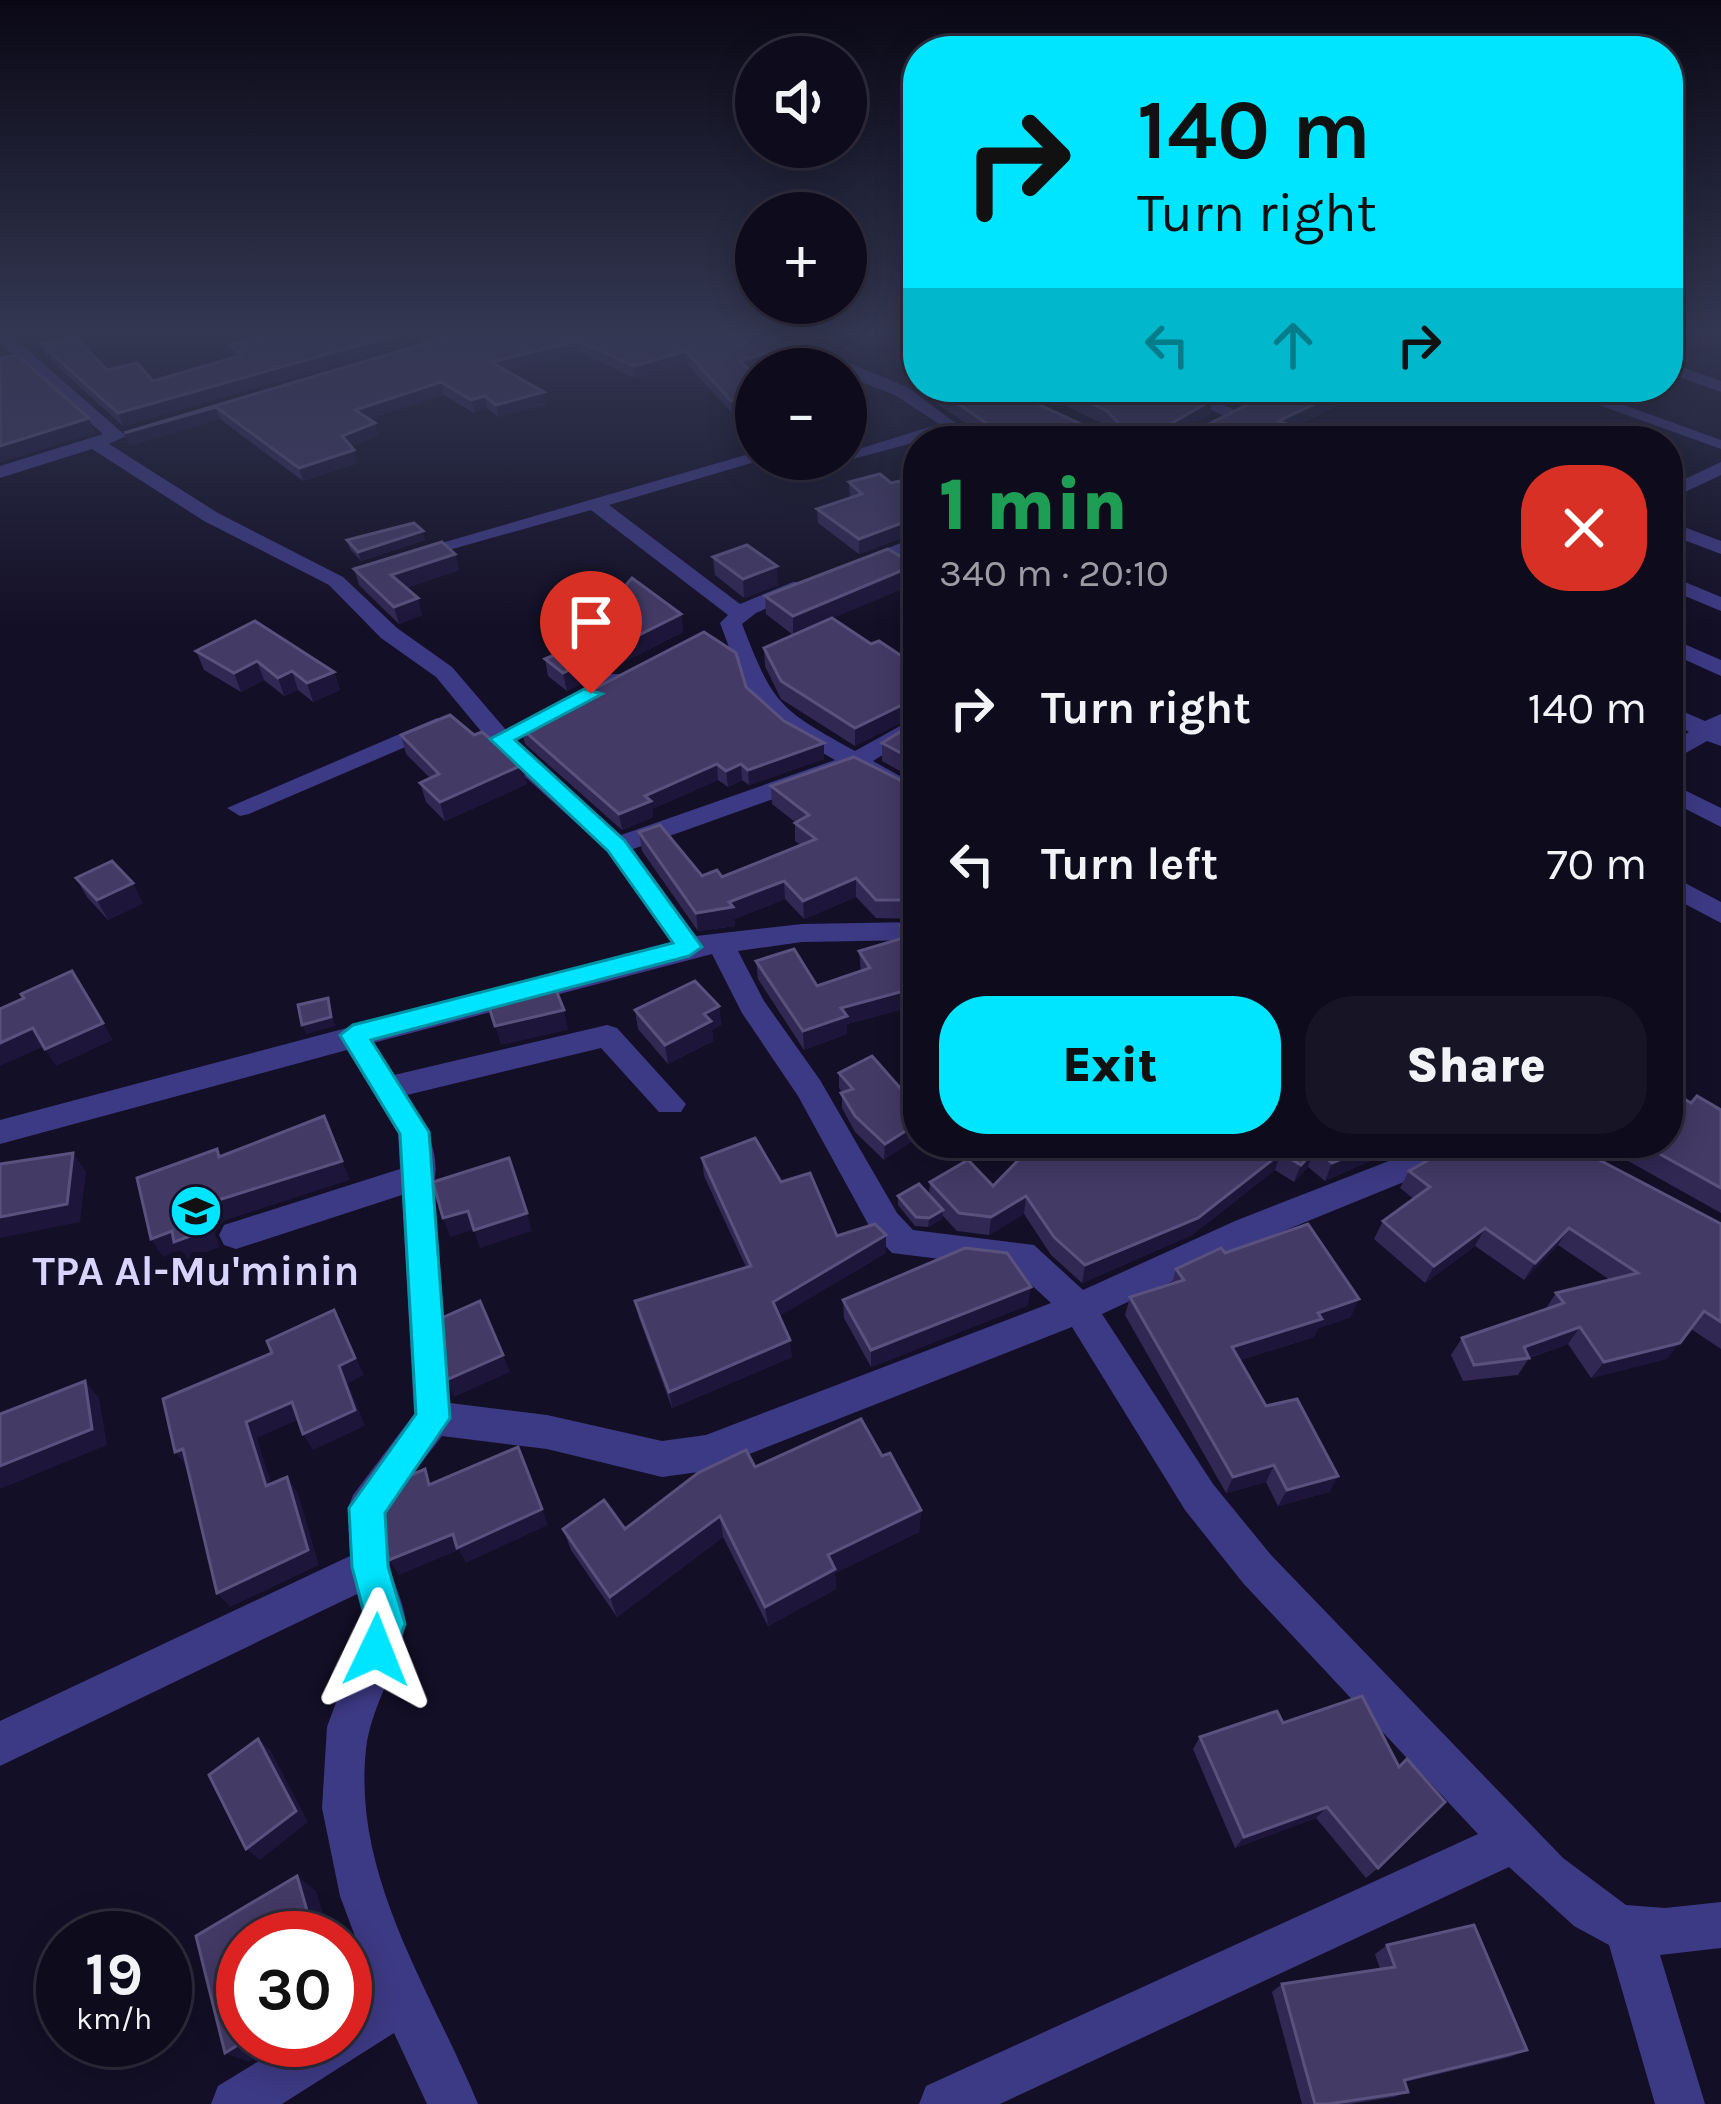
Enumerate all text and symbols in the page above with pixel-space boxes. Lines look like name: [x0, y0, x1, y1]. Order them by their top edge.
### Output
map controls: [735, 36, 867, 480]
button: sound: [735, 36, 867, 168]
text: 140 m: [1137, 81, 1371, 179]
icon: right: [939, 84, 1095, 240]
text: Turn right: [1137, 181, 1377, 245]
button: +: [735, 192, 867, 324]
icon: left: [1134, 312, 1200, 378]
icon: ahead: [1260, 312, 1326, 378]
icon: right: [1386, 312, 1452, 378]
button: −: [735, 348, 867, 480]
text: 1 min: [939, 463, 1128, 547]
button: close: [1521, 465, 1647, 591]
text: 340 m · 20:10: [939, 550, 1169, 596]
pin: [540, 571, 642, 694]
icon: arrive: [558, 589, 624, 655]
icon: right: [939, 675, 1005, 741]
text: Turn right: [1041, 682, 1251, 734]
text: 140 m: [1528, 682, 1647, 734]
icon: left: [939, 831, 1005, 897]
text: Turn left: [1041, 838, 1218, 890]
text: 70 m: [1546, 838, 1647, 890]
button: Exit: [939, 996, 1281, 1134]
button: Share: [1305, 996, 1647, 1134]
school or university icon: TPA Al-Mu'minin: [168, 1183, 224, 1239]
place label: TPA Al-Mu'minin: [33, 1246, 359, 1296]
position arrow: [313, 1587, 439, 1713]
speed limit sign: 30: [216, 1911, 372, 2067]
text: 19: [85, 1939, 143, 2009]
text: km/h: [76, 2001, 152, 2037]

